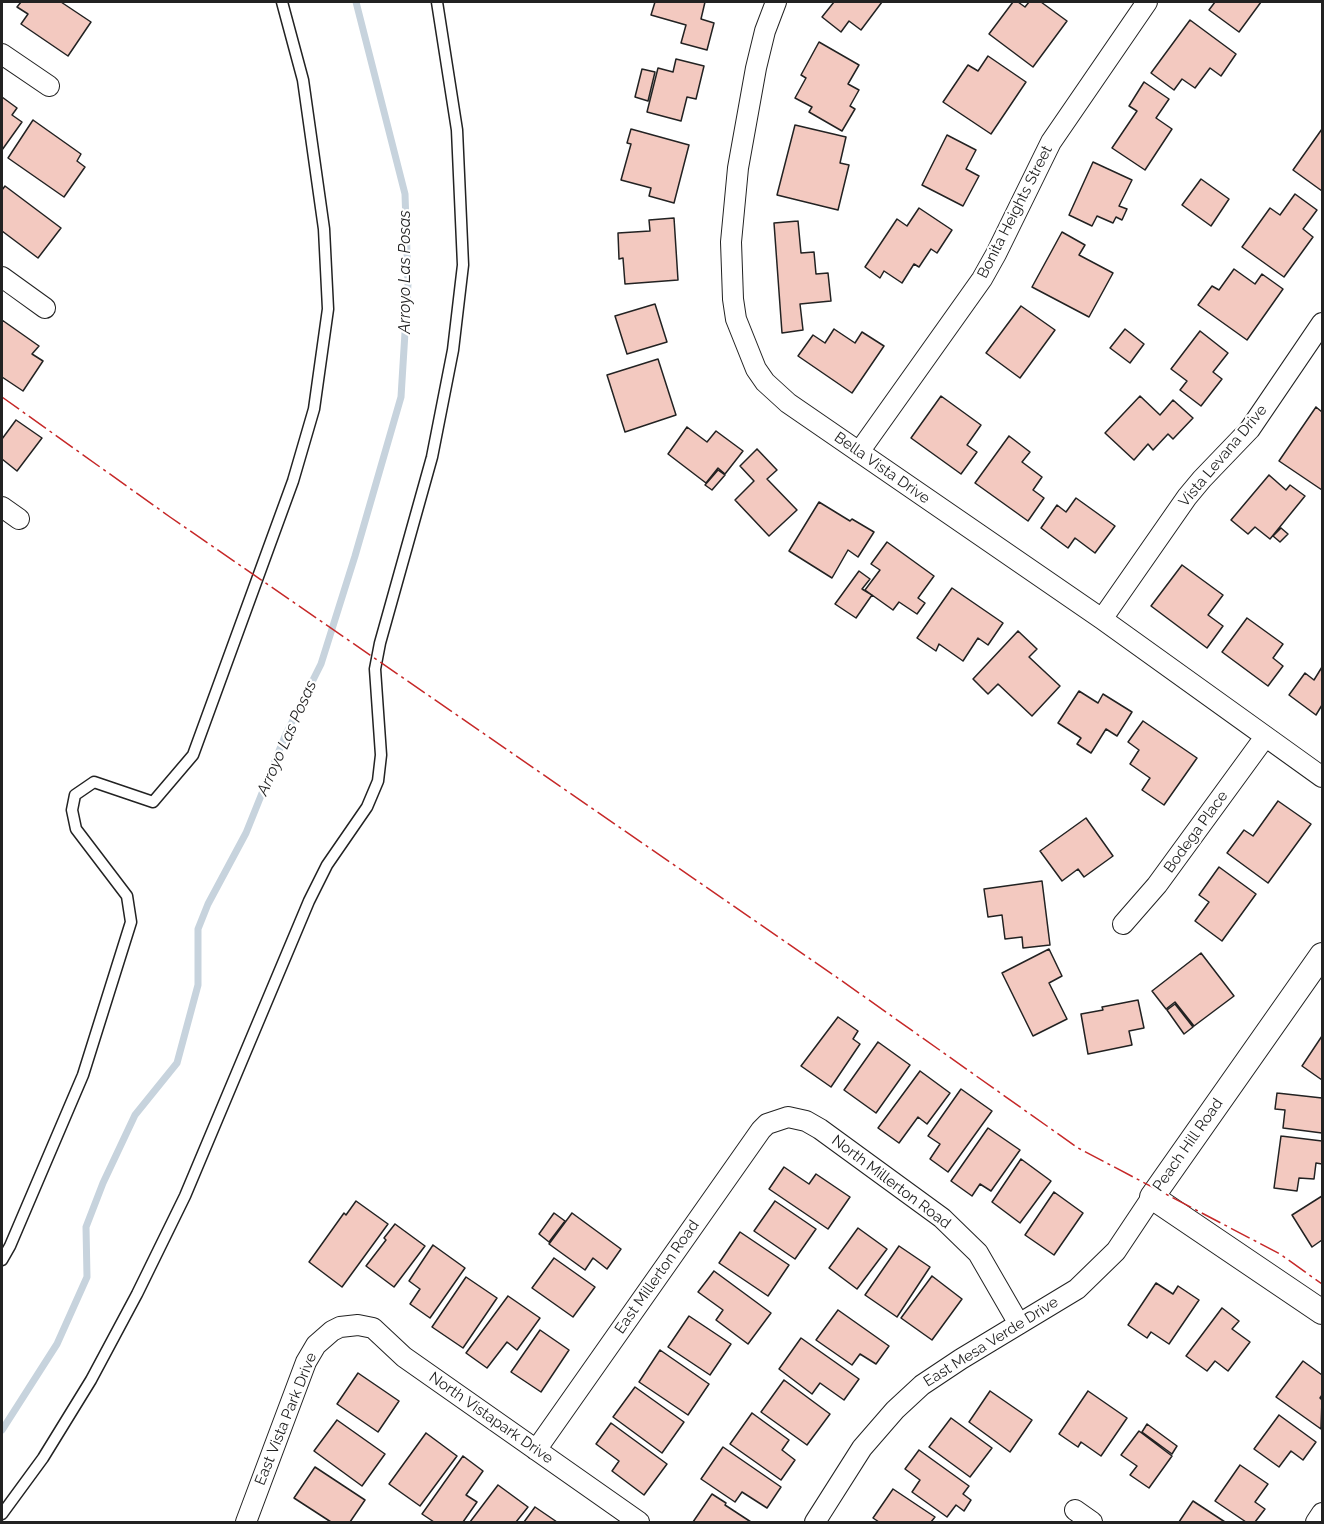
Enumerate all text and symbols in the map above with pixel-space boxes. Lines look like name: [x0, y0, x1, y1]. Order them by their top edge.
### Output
street label: Bonita Heights Street: [974, 143, 1056, 281]
water label: Arroyo Las Posas: [395, 210, 415, 334]
street label: Vista Levana Drive: [1175, 401, 1271, 511]
street label: Bella Vista Drive: [831, 428, 933, 508]
water label: Arroyo Las Posas: [253, 678, 321, 798]
street label: Bodega Place: [1160, 788, 1232, 876]
street label: Peach Hill Road: [1149, 1095, 1227, 1195]
street label: North Millerton Road: [828, 1131, 954, 1233]
street label: East Millerton Road: [611, 1217, 703, 1337]
street label: East Mesa Verde Drive: [920, 1293, 1062, 1391]
street label: East Vista Park Drive: [251, 1350, 321, 1488]
street label: North Vistapark Drive: [425, 1368, 557, 1468]

